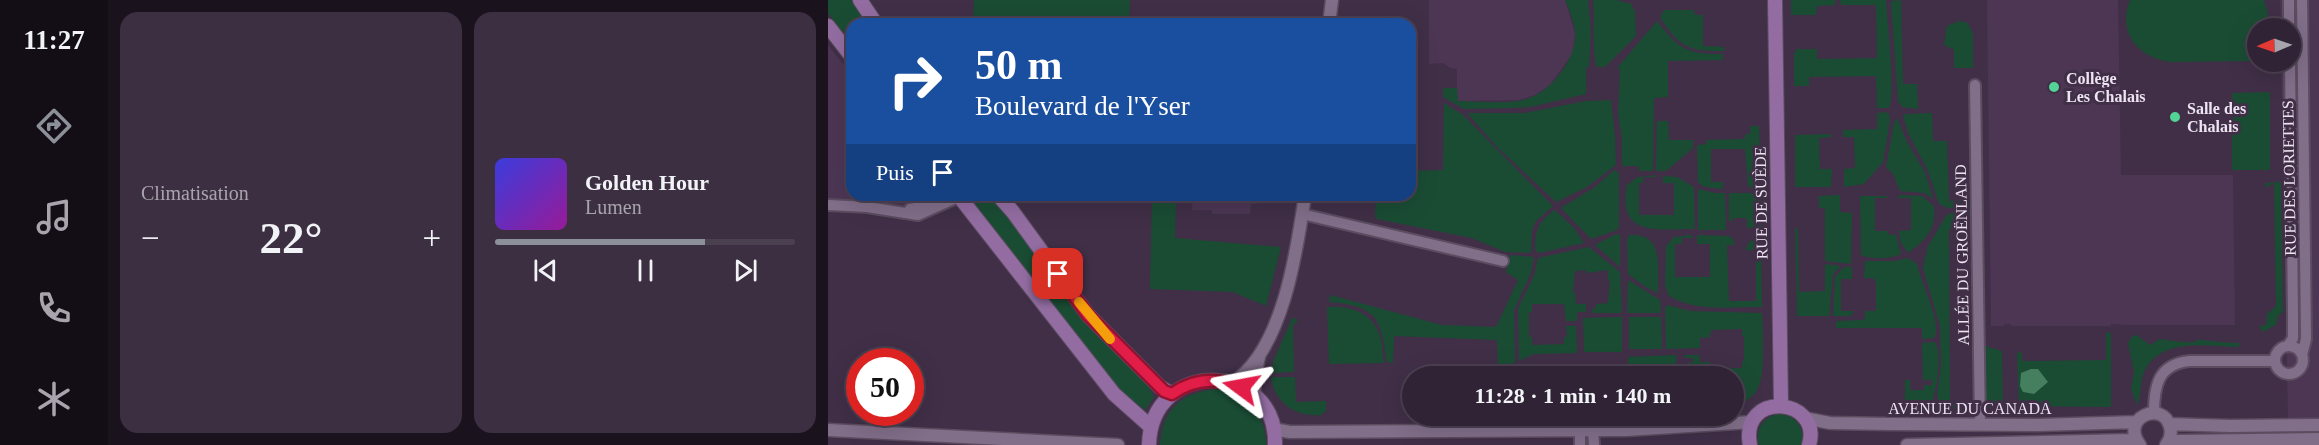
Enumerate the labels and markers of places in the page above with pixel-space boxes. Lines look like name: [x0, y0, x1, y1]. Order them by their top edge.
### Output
place label: Collège Les Chalais: [2066, 70, 2146, 105]
marker: Collège Les Chalais: [2047, 80, 2061, 94]
place label: Salle des Chalais: [2187, 100, 2246, 135]
marker: Salle des Chalais: [2168, 110, 2182, 124]
pin: [1032, 248, 1083, 299]

